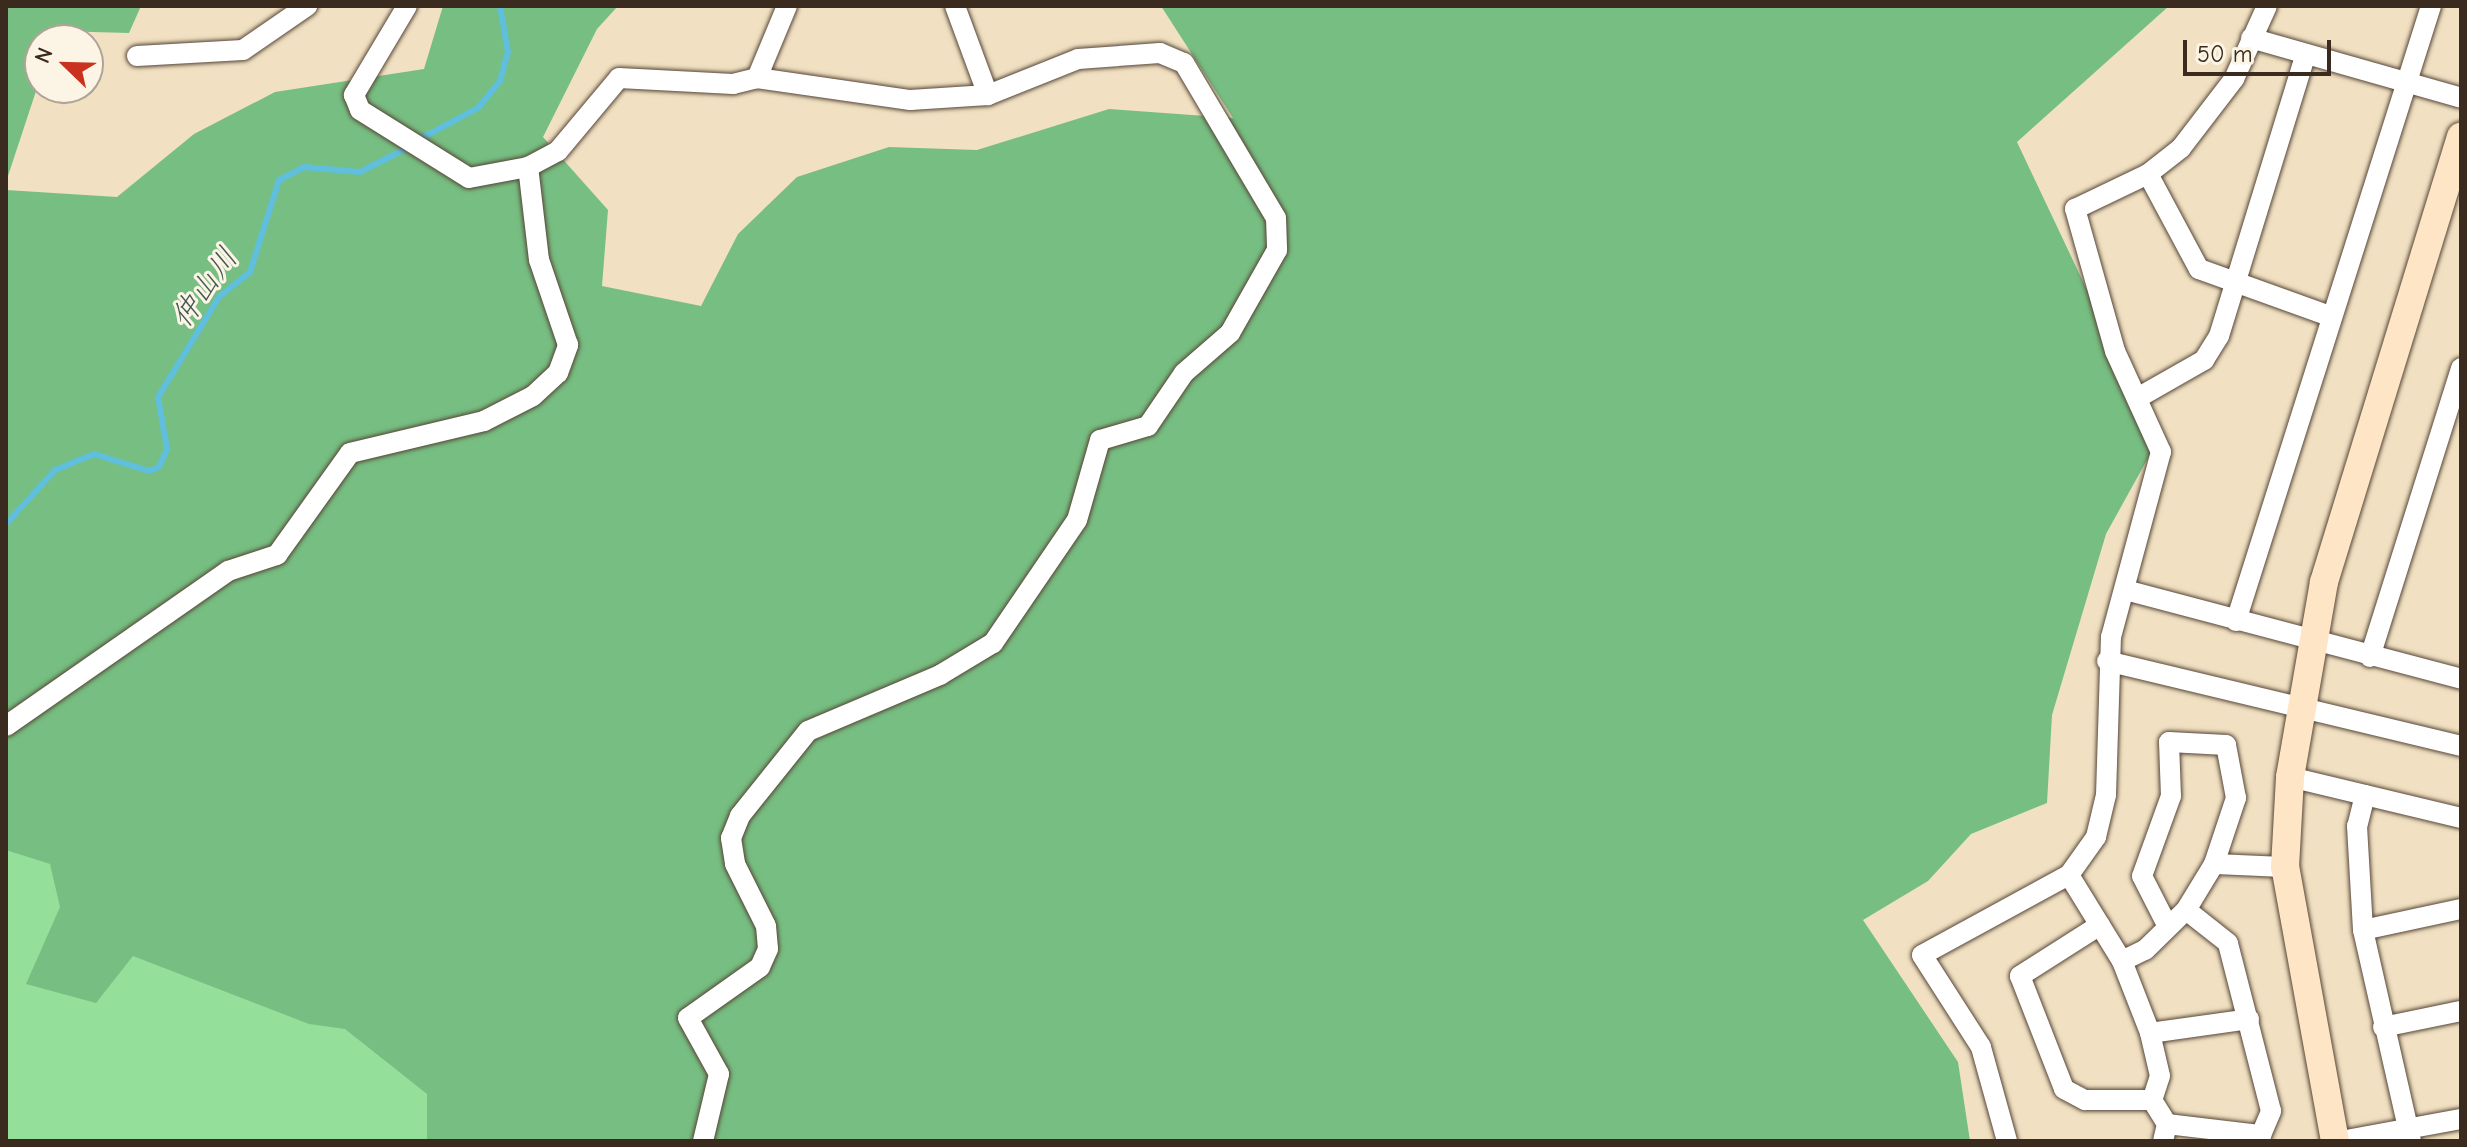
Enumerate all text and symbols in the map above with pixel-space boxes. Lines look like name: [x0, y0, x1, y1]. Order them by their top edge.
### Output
north arrow: [24, 24, 104, 104]
scale bar: [2187, 24, 2335, 74]
text: 50 m: [2197, 40, 2253, 68]
text: N: [29, 44, 59, 67]
water label: 仲山川: [164, 241, 246, 335]

